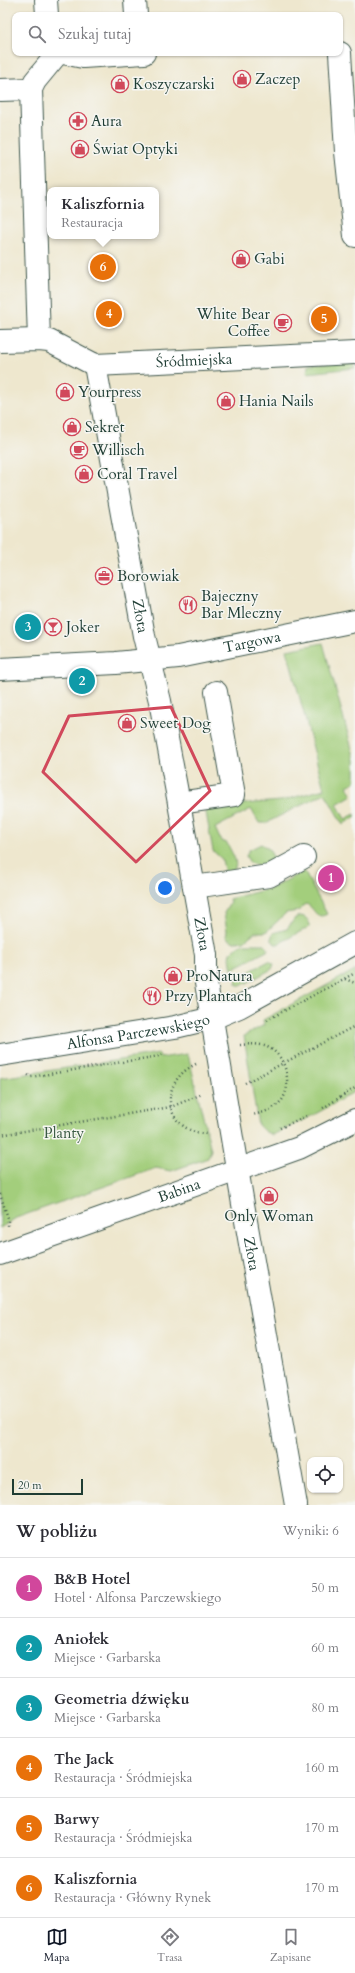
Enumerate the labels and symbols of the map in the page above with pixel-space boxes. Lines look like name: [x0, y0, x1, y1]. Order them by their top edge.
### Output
shop icon: Zaczep: [232, 69, 252, 89]
place label: Zaczep: [255, 69, 301, 89]
shop icon: Koszyczarski: [110, 74, 130, 94]
place label: Koszyczarski: [133, 74, 215, 94]
pharmacy icon: Aura: [68, 111, 88, 131]
place label: Aura: [91, 111, 122, 131]
shop icon: Świat Optyki: [70, 139, 90, 159]
place label: Świat Optyki: [93, 139, 178, 159]
shop icon: Gabi: [231, 249, 251, 269]
place label: Gabi: [254, 249, 285, 269]
pin: 6: [90, 252, 116, 282]
pin: 4: [96, 299, 122, 329]
place label: White Bear Coffee: [195, 304, 271, 341]
pin: 5: [311, 304, 337, 334]
cafe icon: White Bear Coffee: [273, 313, 293, 333]
street label: Śródmiejska: [155, 349, 233, 372]
shop icon: Yourpress: [55, 382, 75, 402]
place label: Yourpress: [78, 382, 141, 402]
shop icon: Hania Nails: [216, 391, 236, 411]
place label: Hania Nails: [239, 391, 314, 411]
shop icon: Sekret: [62, 417, 82, 437]
place label: Sekret: [85, 417, 125, 437]
cafe icon: Willisch: [69, 440, 89, 460]
place label: Willisch: [91, 440, 145, 460]
shop icon: Coral Travel: [74, 464, 94, 484]
place label: Coral Travel: [97, 464, 178, 484]
office icon: Borowiak: [94, 566, 114, 586]
place label: Borowiak: [117, 566, 180, 586]
place label: Bajeczny Bar Mleczny: [201, 586, 282, 623]
restaurant icon: Bajeczny Bar Mleczny: [178, 595, 198, 615]
street label: Złota: [127, 597, 153, 635]
pin: 3: [15, 612, 41, 642]
bar icon: Joker: [43, 617, 63, 637]
place label: Joker: [64, 617, 100, 637]
street label: Targowa: [222, 626, 283, 658]
pin: 2: [69, 666, 95, 696]
shop icon: Sweet Dog: [117, 713, 137, 733]
place label: Sweet Dog: [140, 713, 211, 733]
pin: 1: [318, 863, 344, 893]
your location: [155, 878, 175, 898]
street label: Złota: [189, 915, 215, 953]
shop icon: ProNatura: [163, 966, 183, 986]
place label: ProNatura: [186, 966, 253, 986]
restaurant icon: Przy Plantach: [142, 986, 162, 1006]
place label: Przy Plantach: [165, 986, 253, 1006]
street label: Alfonsa Parczewskiego: [65, 1009, 212, 1054]
park label: Planty: [44, 1123, 84, 1143]
street label: Babina: [155, 1174, 204, 1207]
shop icon: Only Woman: [259, 1186, 279, 1206]
place label: Only Woman: [224, 1206, 314, 1226]
street label: Złota: [239, 1235, 265, 1273]
scale bar: [12, 1477, 83, 1496]

